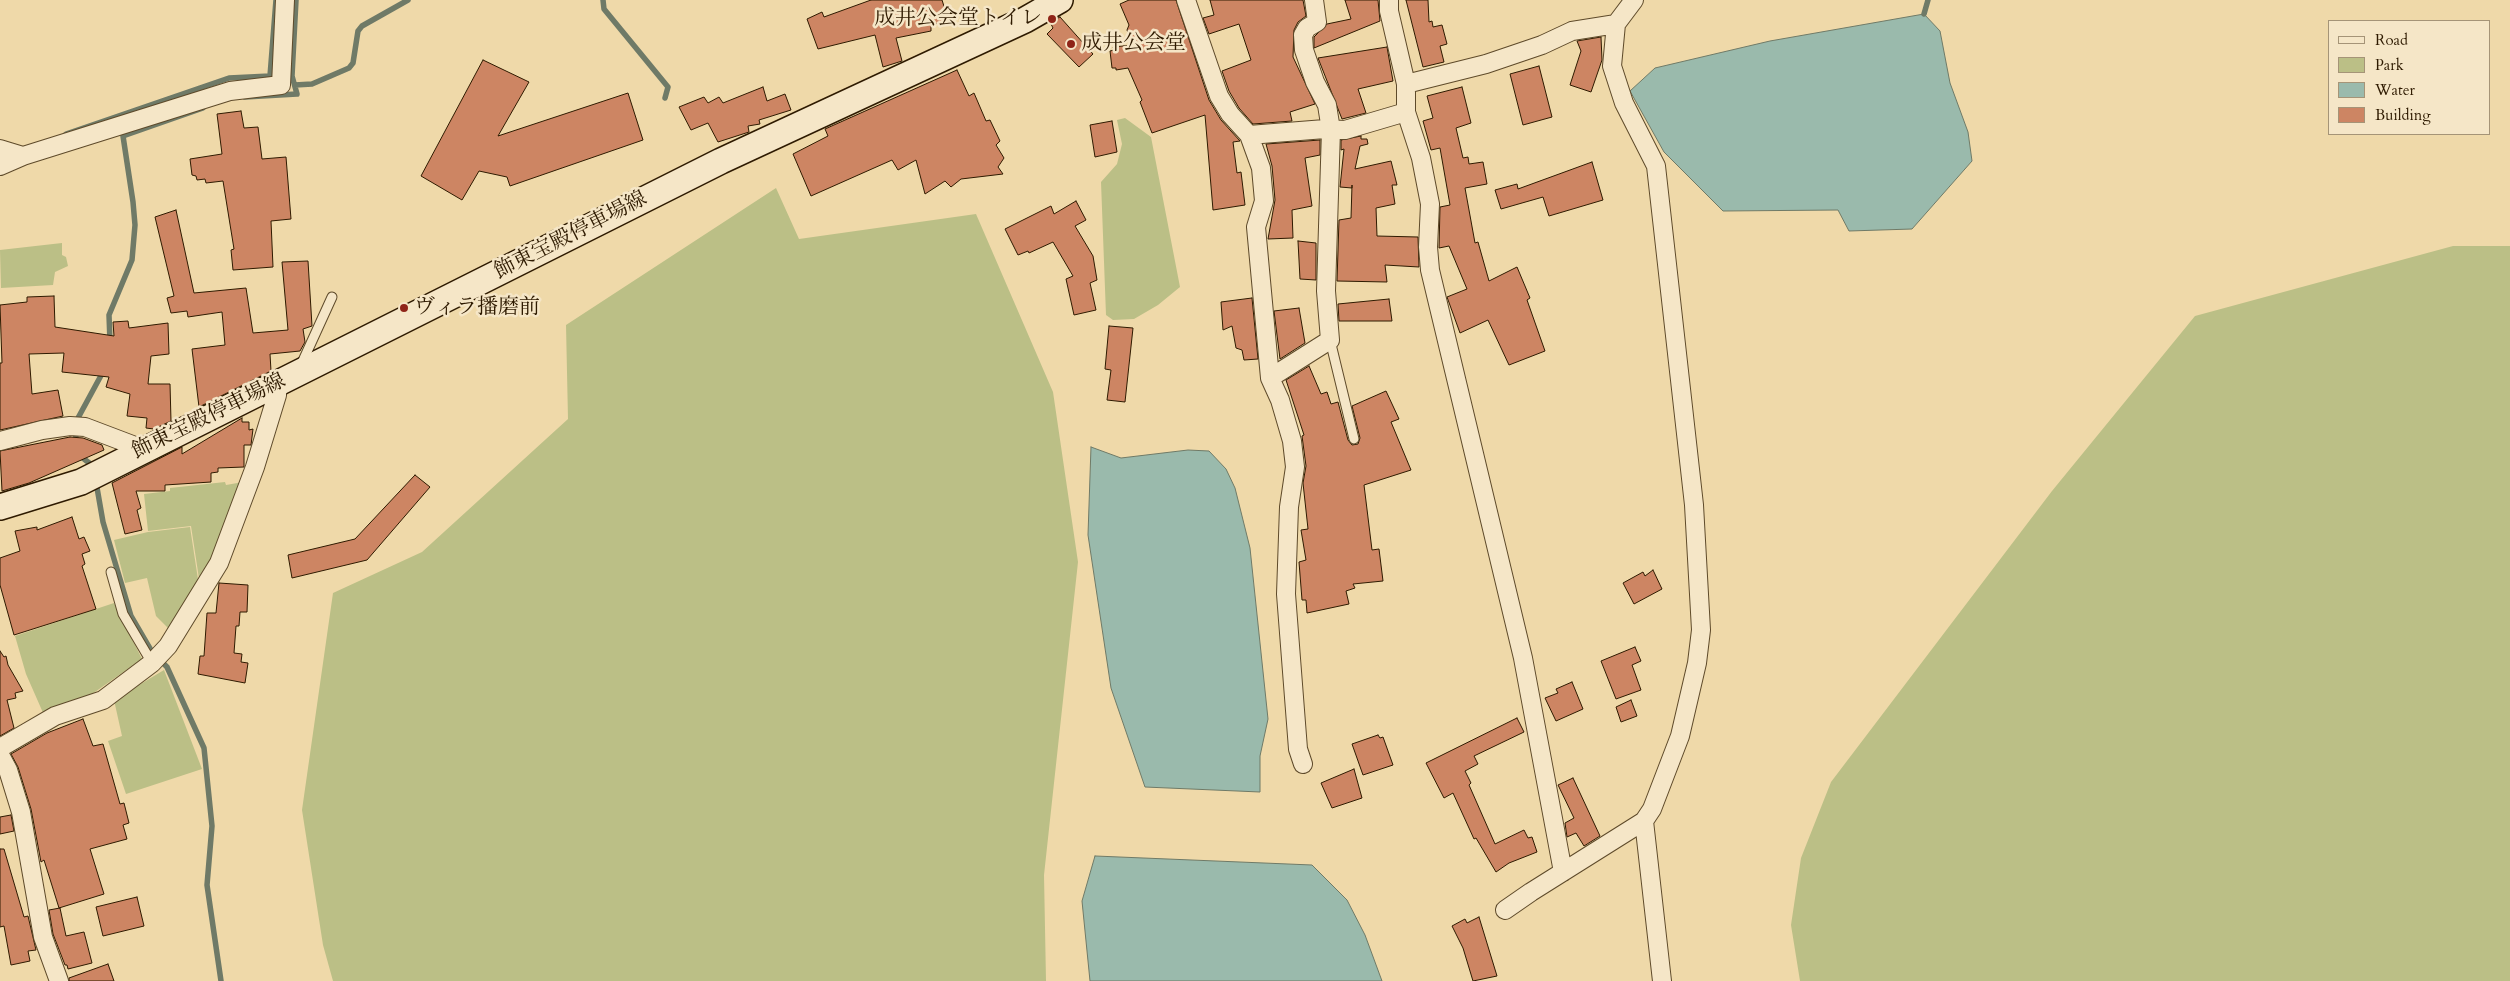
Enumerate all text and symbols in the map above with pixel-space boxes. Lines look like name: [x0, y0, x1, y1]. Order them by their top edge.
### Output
place label: 成井公会堂トイレ: [874, 6, 1042, 32]
marker: 成井公会堂トイレ: [1046, 13, 1058, 25]
legend: [2328, 20, 2490, 135]
text: Road: [2375, 30, 2408, 50]
place label: 成井公会堂: [1081, 31, 1186, 57]
marker: 成井公会堂: [1065, 38, 1077, 50]
text: Park: [2375, 55, 2404, 75]
text: Water: [2375, 80, 2415, 100]
text: Building: [2375, 105, 2431, 125]
street label: 飾東宝殿停車場線: [490, 187, 652, 285]
place label: ヴィラ播磨前: [414, 295, 540, 321]
marker: ヴィラ播磨前: [398, 302, 410, 314]
street label: 飾東宝殿停車場線: [128, 369, 290, 465]

